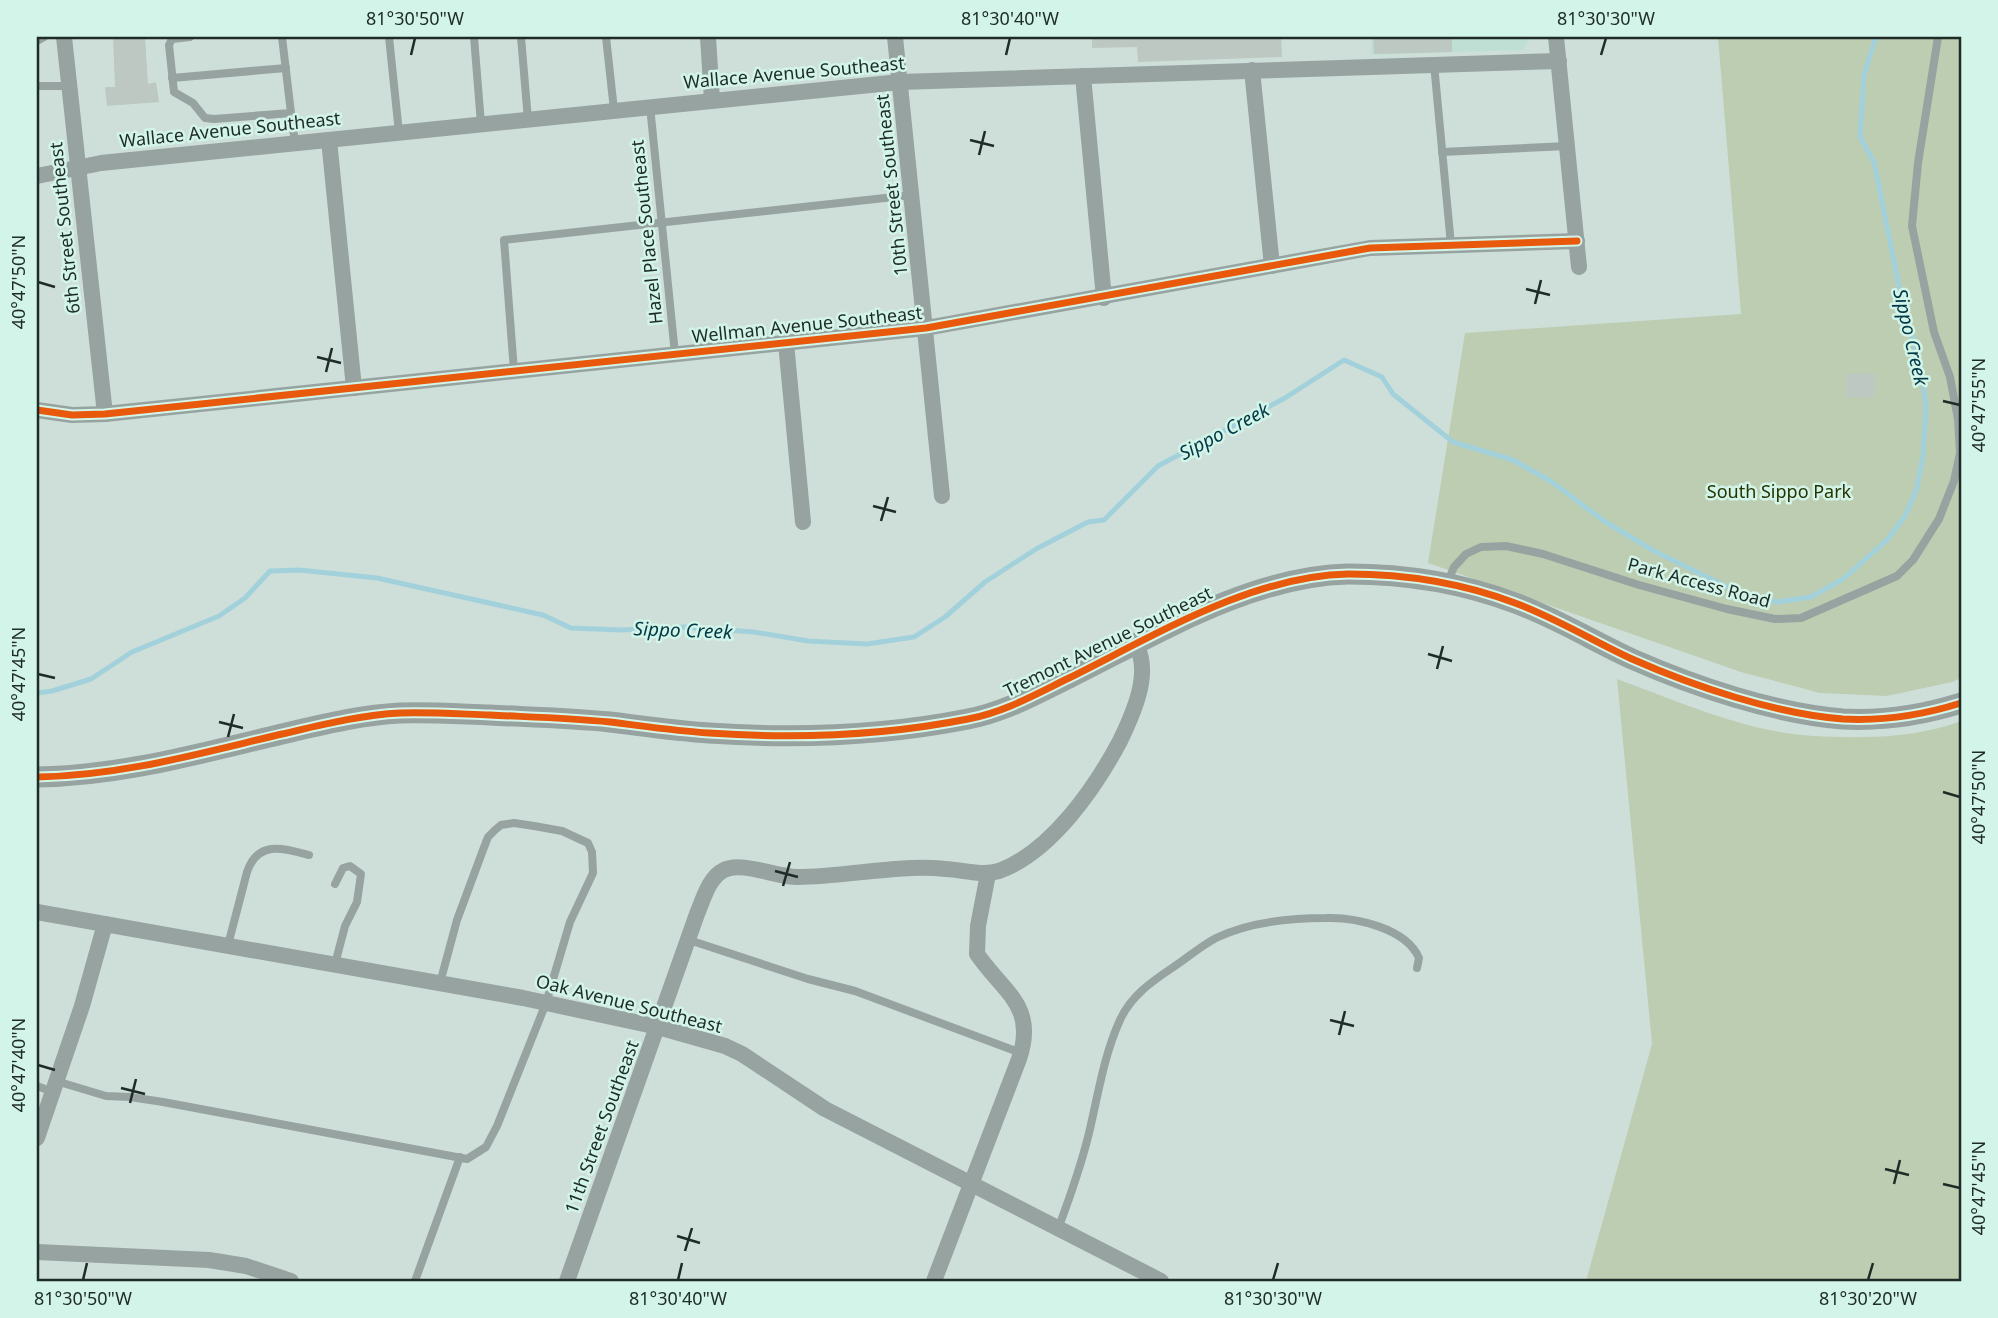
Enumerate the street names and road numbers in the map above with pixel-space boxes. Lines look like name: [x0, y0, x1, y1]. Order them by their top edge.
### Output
street label: Wallace Avenue Southeast: [682, 50, 906, 94]
street label: 10th Street Southeast: [869, 92, 912, 277]
street label: Wallace Avenue Southeast: [118, 105, 342, 153]
street label: Hazel Place Southeast: [624, 138, 668, 326]
street label: 6th Street Southeast: [43, 141, 85, 315]
street label: Wellman Avenue Southeast: [691, 300, 924, 348]
street label: Park Access Road: [1625, 551, 1773, 613]
street label: Tremont Avenue Southeast: [999, 580, 1216, 702]
street label: Oak Avenue Southeast: [534, 968, 725, 1038]
street label: 11th Street Southeast: [559, 1036, 644, 1217]

